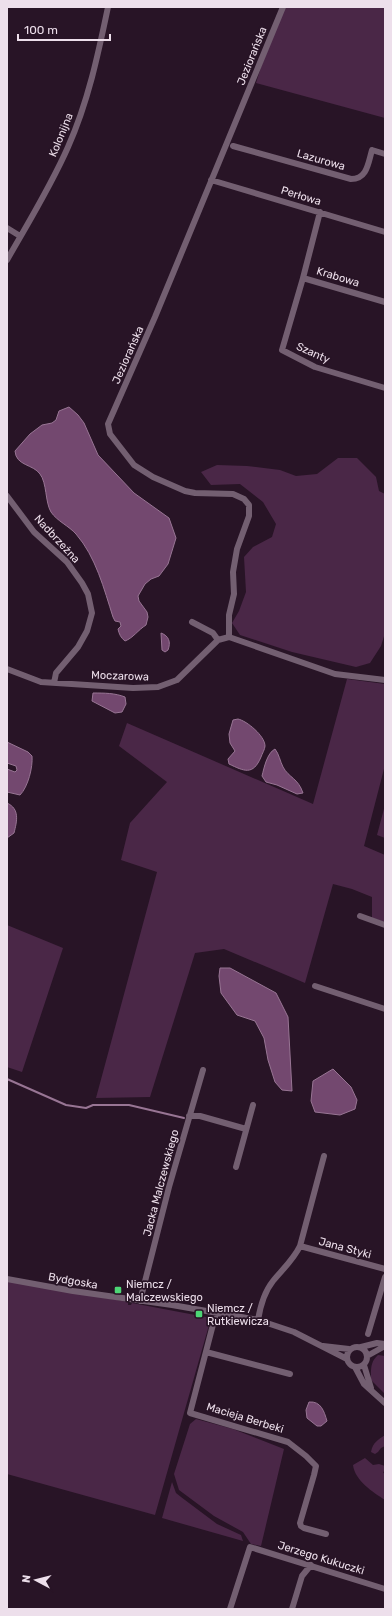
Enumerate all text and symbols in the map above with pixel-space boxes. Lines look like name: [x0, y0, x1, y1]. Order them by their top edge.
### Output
scale bar: [18, 16, 110, 42]
text: 100 m: [24, 23, 58, 37]
street label: Jeziorańska: [234, 25, 270, 87]
street label: Kolonijna: [46, 111, 76, 159]
street label: Lazurowa: [295, 147, 347, 173]
street label: Perłowa: [279, 184, 323, 208]
street label: Krabowa: [315, 264, 361, 290]
street label: Jeziorańska: [109, 324, 147, 386]
street label: Szanty: [294, 340, 332, 366]
street label: Nadbrzeżna: [31, 512, 83, 566]
street label: Moczarowa: [91, 668, 149, 684]
street label: Jacka Malczewskiego: [140, 1128, 182, 1238]
street label: Jana Styki: [317, 1235, 373, 1261]
street label: Bydgoska: [47, 1270, 99, 1292]
place label: Niemcz / Malczewskiego: [126, 1278, 203, 1304]
marker: Niemcz / Malczewskiego: [113, 1285, 123, 1295]
place label: Niemcz / Rutkiewicza: [207, 1302, 269, 1328]
marker: Niemcz / Rutkiewicza: [194, 1309, 204, 1319]
street label: Macieja Berbeki: [205, 1400, 285, 1436]
street label: Jerzego Kukuczki: [276, 1539, 366, 1577]
north arrow: [16, 1560, 56, 1600]
text: N: [20, 1574, 34, 1584]

